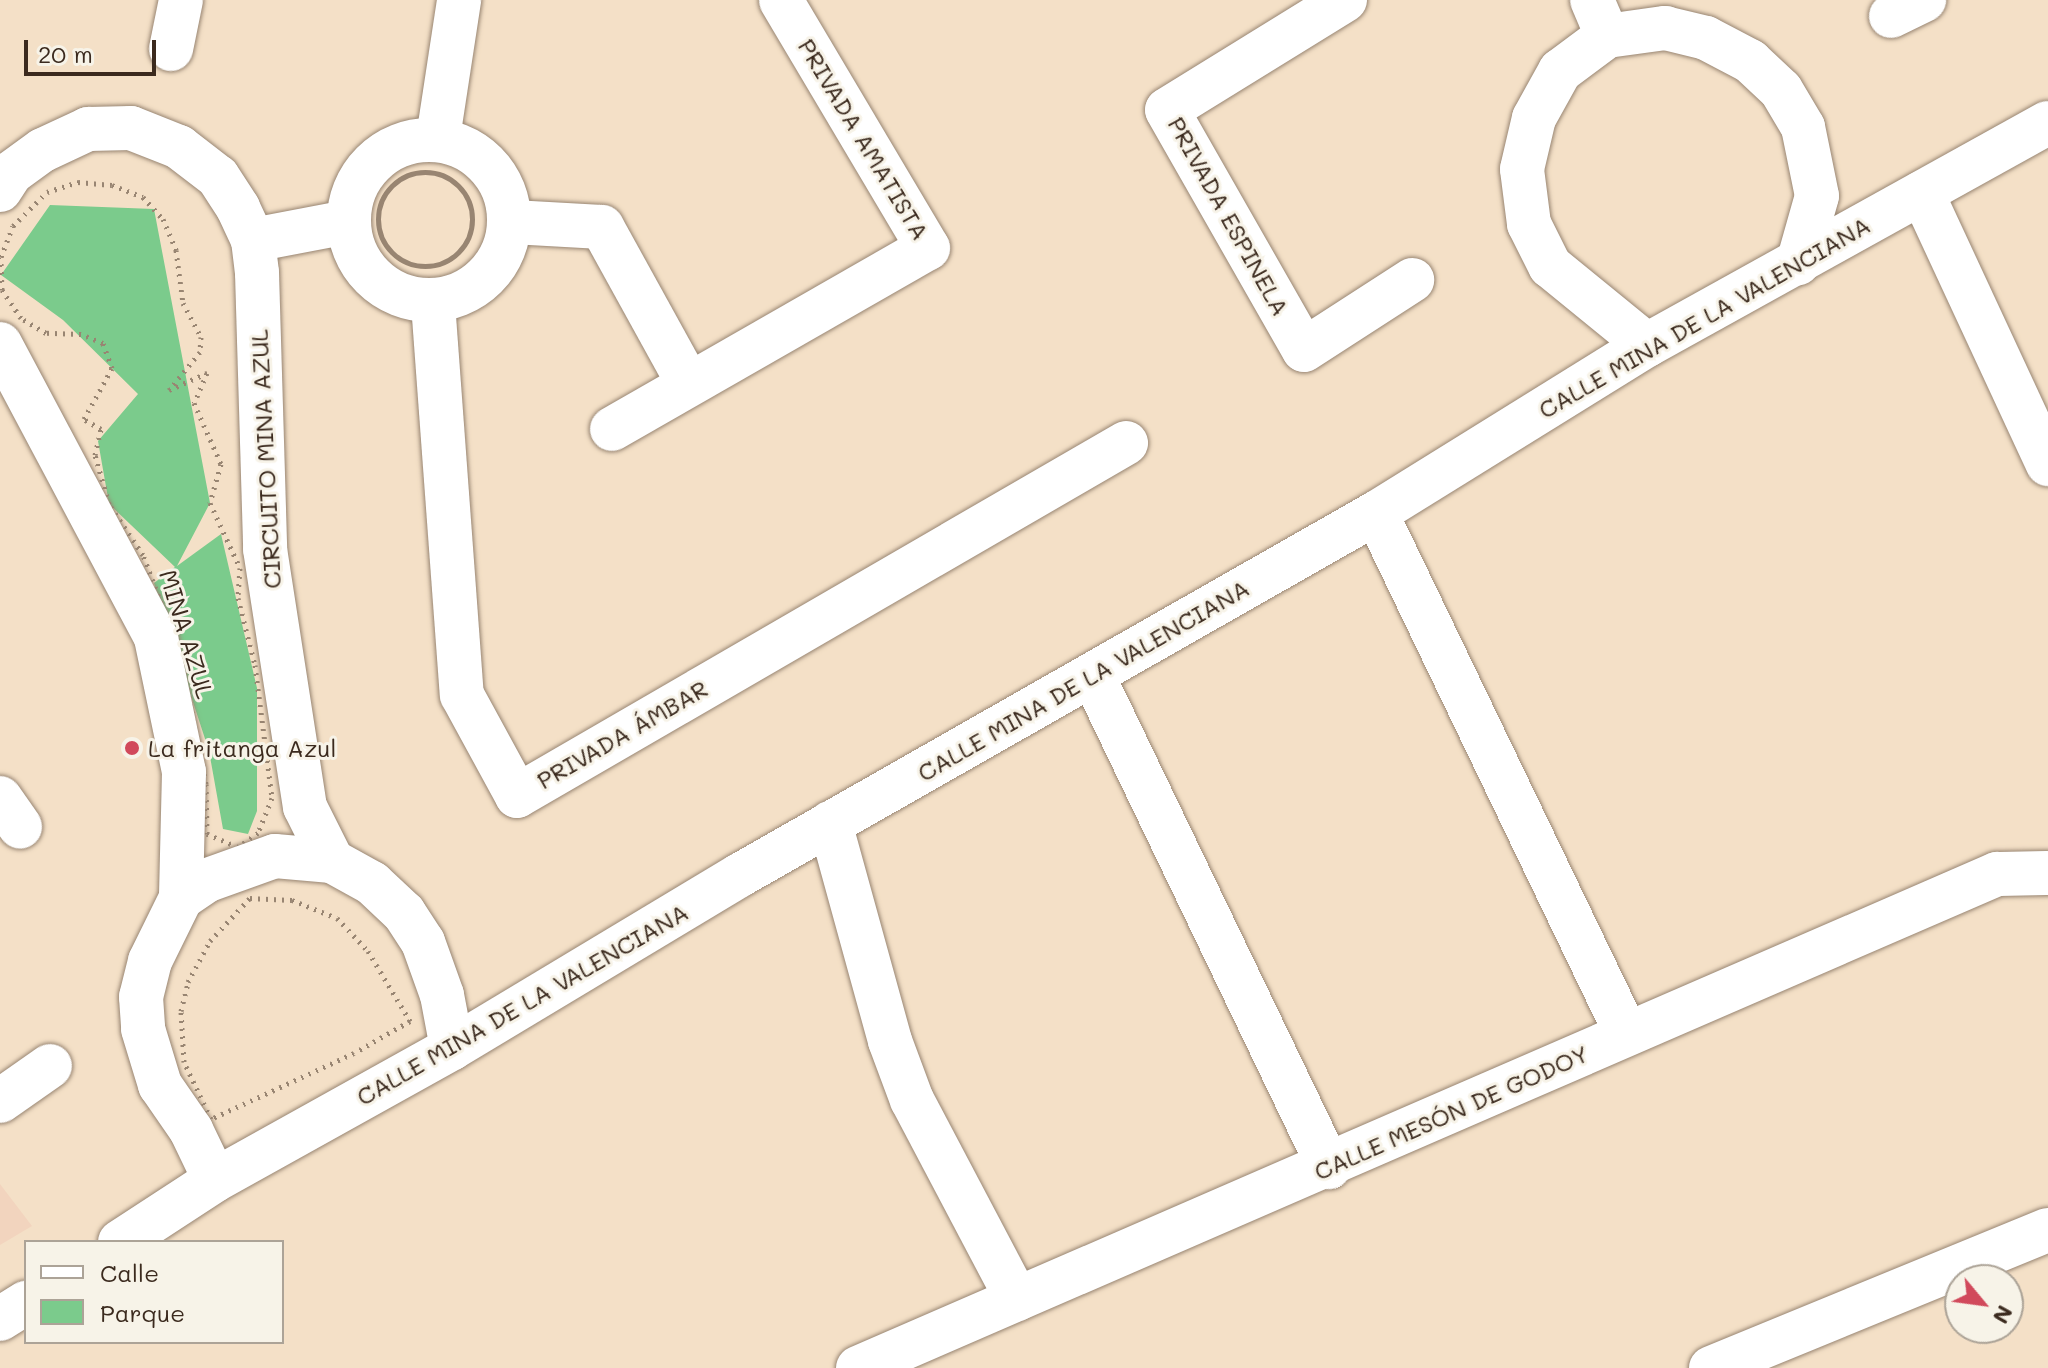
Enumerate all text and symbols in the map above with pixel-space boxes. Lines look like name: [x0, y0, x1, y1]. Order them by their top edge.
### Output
scale bar: [28, 24, 160, 74]
street label: PRIVADA AMATISTA: [793, 33, 935, 245]
text: 20 m: [38, 38, 93, 69]
street label: PRIVADA ESPINELA: [1162, 112, 1296, 320]
street label: CALLE MINA DE LA VALENCIANA: [1533, 210, 1875, 424]
street label: CIRCUITO MINA AZUL: [244, 329, 286, 589]
street label: MINA AZUL: [154, 566, 220, 702]
street label: CALLE MINA DE LA VALENCIANA: [912, 573, 1254, 787]
street label: PRIVADA ÁMBAR: [531, 673, 713, 795]
place label: La fritanga Azul: [148, 734, 336, 762]
marker: La fritanga Azul: [123, 739, 141, 757]
street label: CALLE MINA DE LA VALENCIANA: [351, 897, 693, 1111]
street label: CALLE MESÓN DE GODOY: [1309, 1038, 1593, 1186]
legend: [24, 1240, 284, 1344]
text: Calle: [100, 1257, 159, 1288]
north arrow: [1944, 1264, 2024, 1344]
text: Parque: [100, 1297, 185, 1328]
text: N: [1987, 1301, 2020, 1329]

